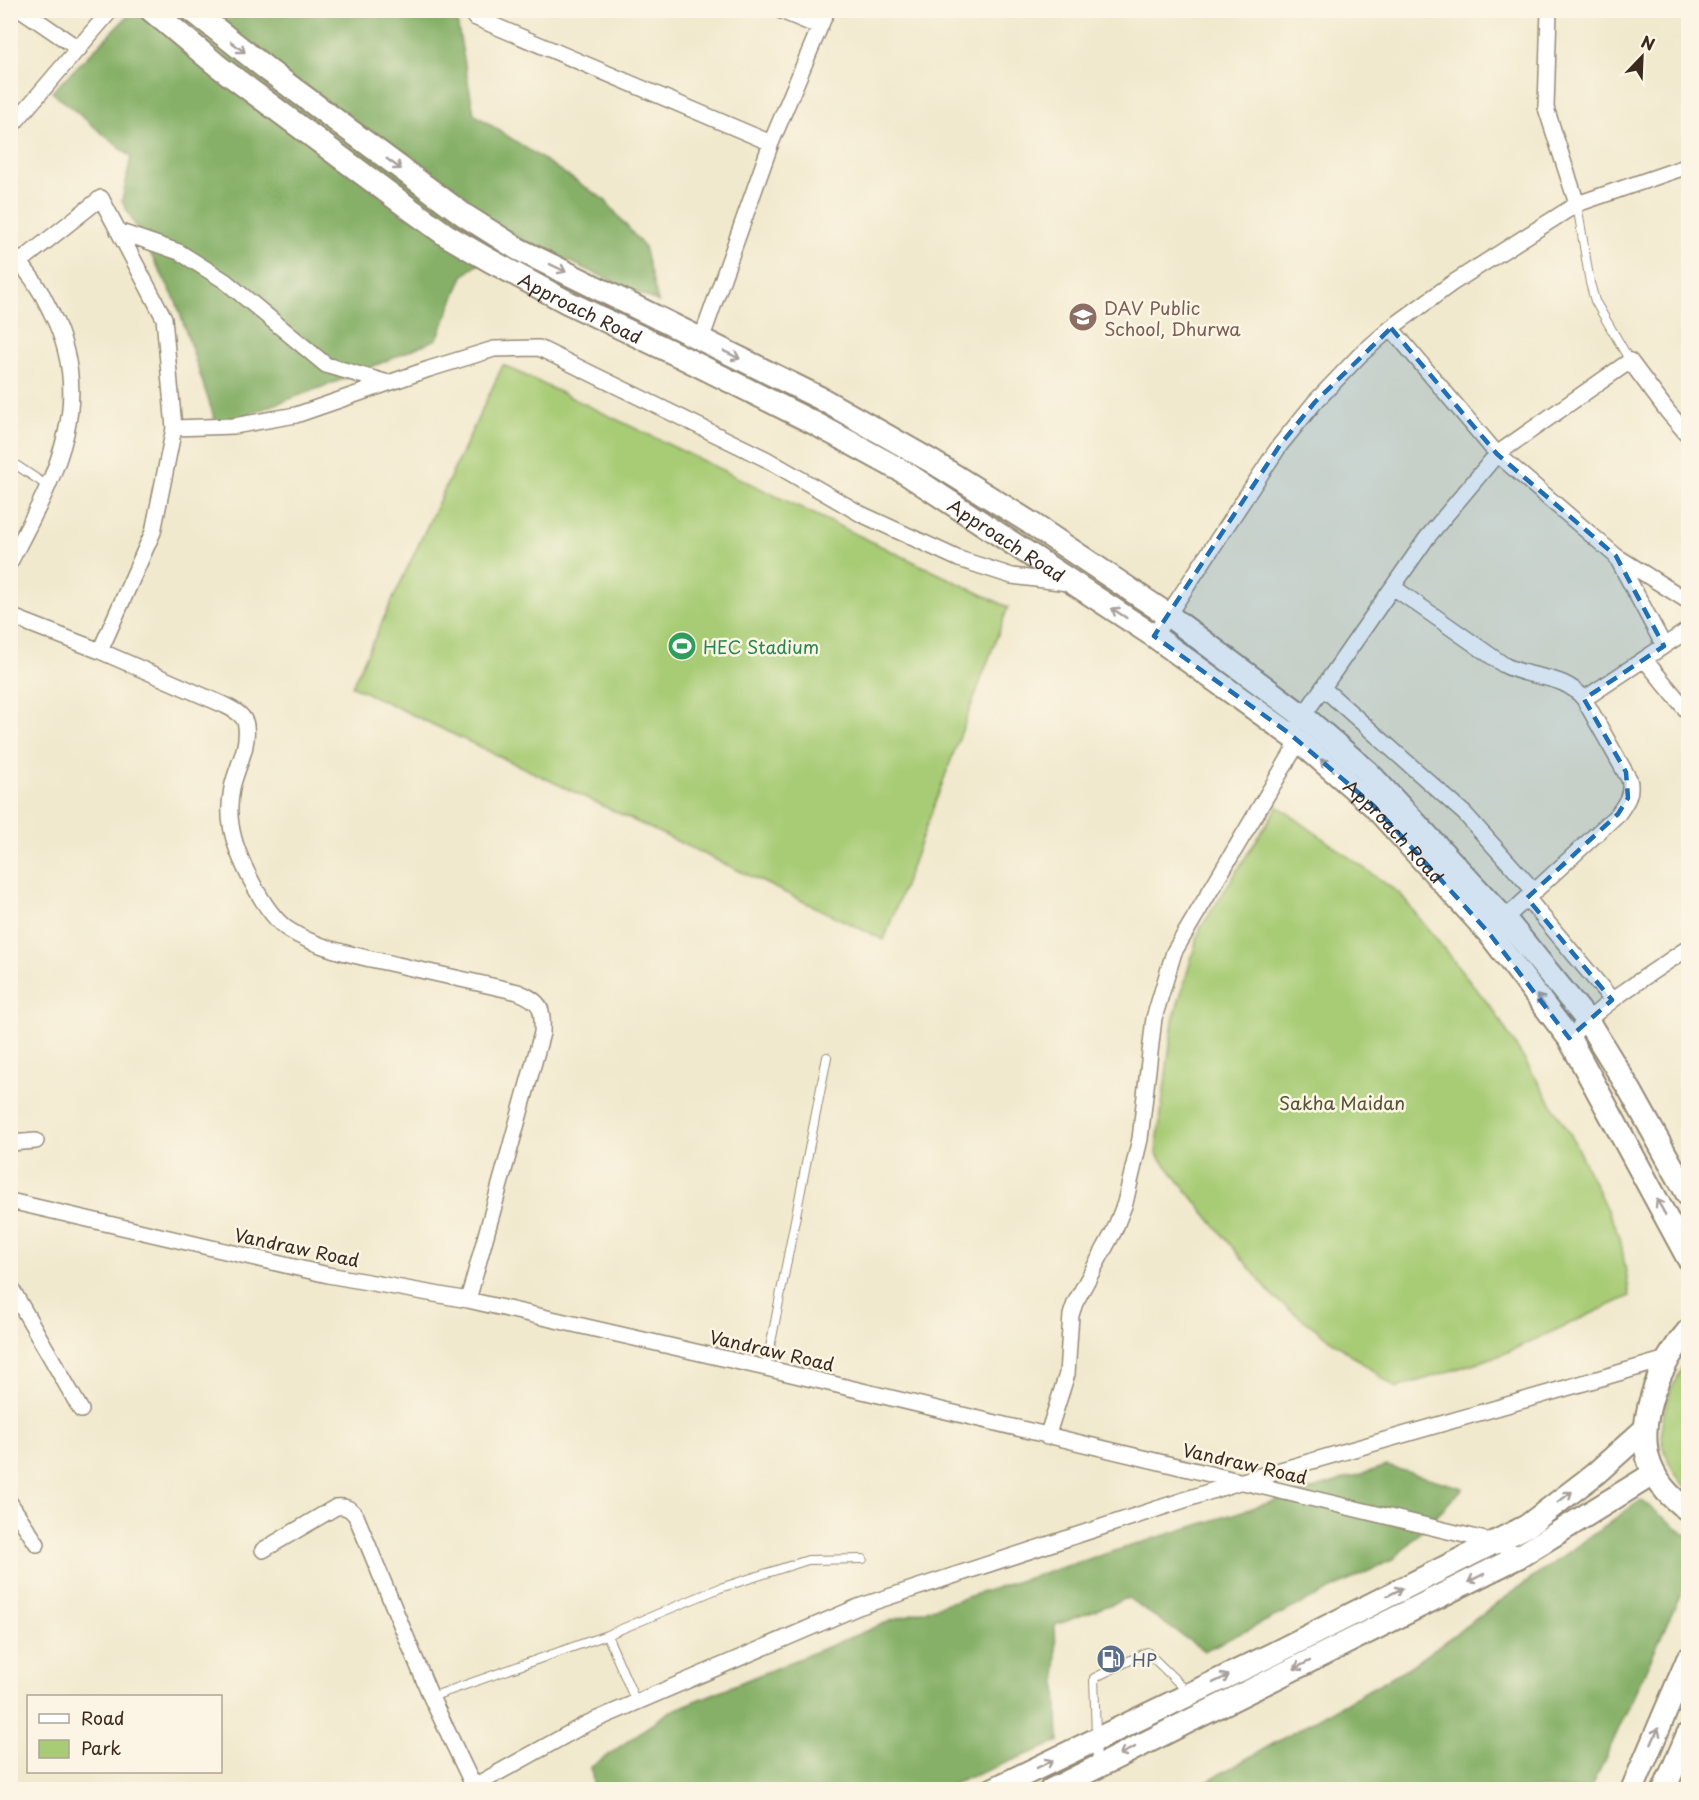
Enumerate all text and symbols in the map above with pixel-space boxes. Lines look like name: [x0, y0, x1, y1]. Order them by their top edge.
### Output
north arrow: [1612, 27, 1672, 87]
text: N: [1638, 29, 1659, 56]
one-way arrow: [230, 40, 246, 53]
one-way arrow: [385, 158, 401, 171]
one-way arrow: [548, 263, 566, 275]
street label: Approach Road: [514, 265, 647, 350]
place label: DAV Public School, Dhurwa: [1104, 294, 1241, 342]
school or university icon: DAV Public School, Dhurwa: [1067, 301, 1099, 333]
one-way arrow: [723, 350, 741, 362]
street label: Approach Road: [943, 491, 1071, 588]
one-way arrow: [1111, 607, 1127, 619]
sports icon: HEC Stadium: [666, 630, 698, 662]
place label: HEC Stadium: [703, 633, 819, 660]
one-way arrow: [1320, 758, 1335, 772]
street label: Approach Road: [1338, 772, 1451, 889]
one-way arrow: [1535, 995, 1548, 1011]
park label: Sakha Maidan: [1279, 1089, 1405, 1116]
one-way arrow: [1654, 1199, 1666, 1216]
street label: Vandraw Road: [232, 1221, 362, 1273]
street label: Vandraw Road: [707, 1323, 837, 1377]
street label: Vandraw Road: [1180, 1436, 1310, 1490]
one-way arrow: [1556, 1491, 1572, 1504]
one-way arrow: [1467, 1572, 1485, 1584]
one-way arrow: [1386, 1586, 1404, 1598]
fuel station icon: HP: [1095, 1643, 1127, 1675]
place label: HP: [1132, 1646, 1157, 1673]
one-way arrow: [1293, 1660, 1311, 1671]
one-way arrow: [1211, 1673, 1229, 1685]
legend: [27, 1695, 222, 1773]
text: Road: [81, 1704, 125, 1731]
one-way arrow: [1651, 1727, 1662, 1745]
text: Park: [81, 1734, 121, 1761]
one-way arrow: [1118, 1746, 1136, 1758]
one-way arrow: [1035, 1758, 1053, 1770]

